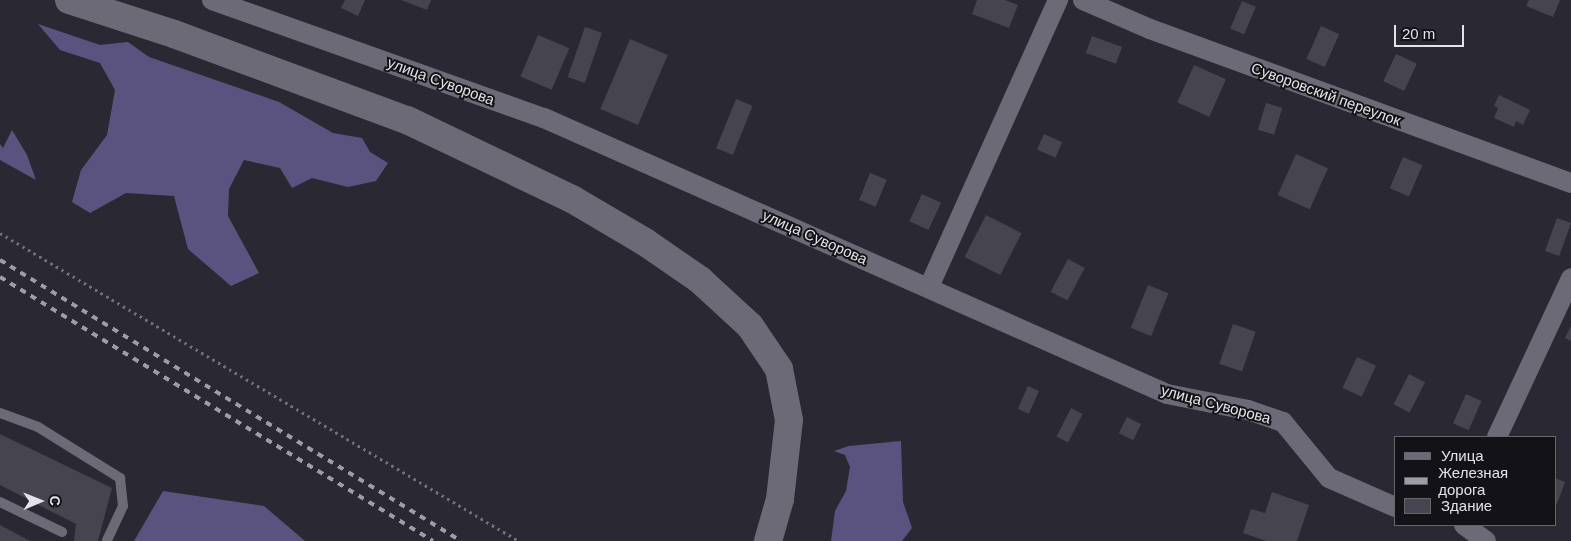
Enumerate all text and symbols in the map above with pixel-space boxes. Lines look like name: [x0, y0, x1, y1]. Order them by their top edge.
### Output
scale bar: [1396, 15, 1466, 47]
text: 20 m: [1402, 25, 1435, 42]
street label: улица Суворова: [385, 53, 497, 109]
street label: Суворовский переулок: [1249, 59, 1403, 129]
street label: улица Суворова: [760, 206, 870, 268]
street label: улица Суворова: [1159, 381, 1273, 427]
legend: [1394, 436, 1556, 526]
text: Улица: [1441, 447, 1484, 464]
text: Железная дорога: [1438, 464, 1508, 498]
north arrow: [15, 476, 65, 526]
text: С: [47, 496, 63, 506]
text: Здание: [1441, 497, 1492, 514]

